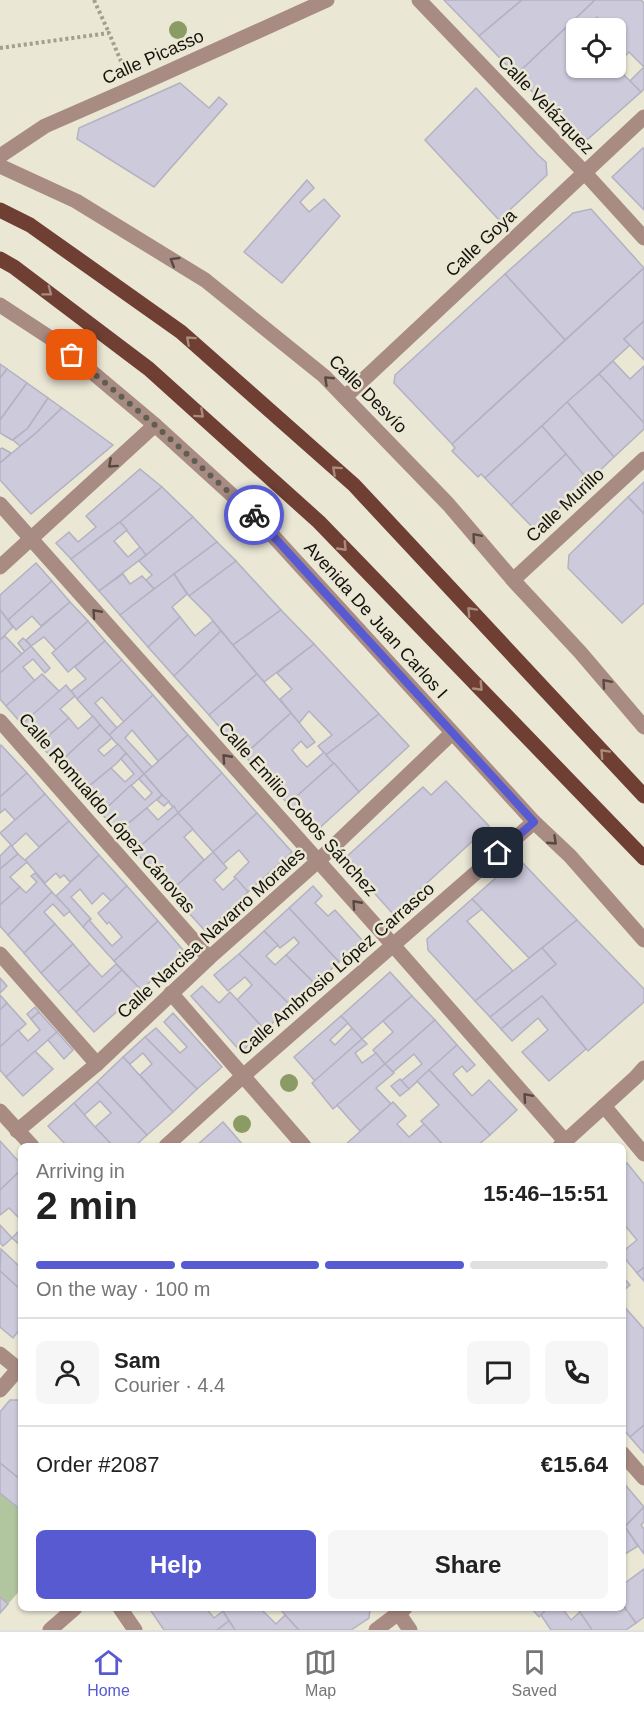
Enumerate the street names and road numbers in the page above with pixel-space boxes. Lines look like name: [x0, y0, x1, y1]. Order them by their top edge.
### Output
street label: Calle Picasso: [99, 26, 207, 88]
street label: Calle Velázquez: [494, 52, 598, 158]
street label: Calle Goya: [442, 205, 521, 281]
street label: Calle Desvío: [325, 351, 411, 437]
street label: Calle Murillo: [522, 464, 608, 546]
street label: Avenida De Juan Carlos I: [300, 538, 452, 702]
street label: Calle Romualdo López Cánovas: [15, 709, 199, 917]
street label: Calle Emilio Cobos Sánchez: [215, 718, 381, 900]
street label: Calle Narcisa Navarro Morales: [113, 844, 309, 1022]
street label: Calle Ambrosio López Carrasco: [234, 878, 438, 1060]

